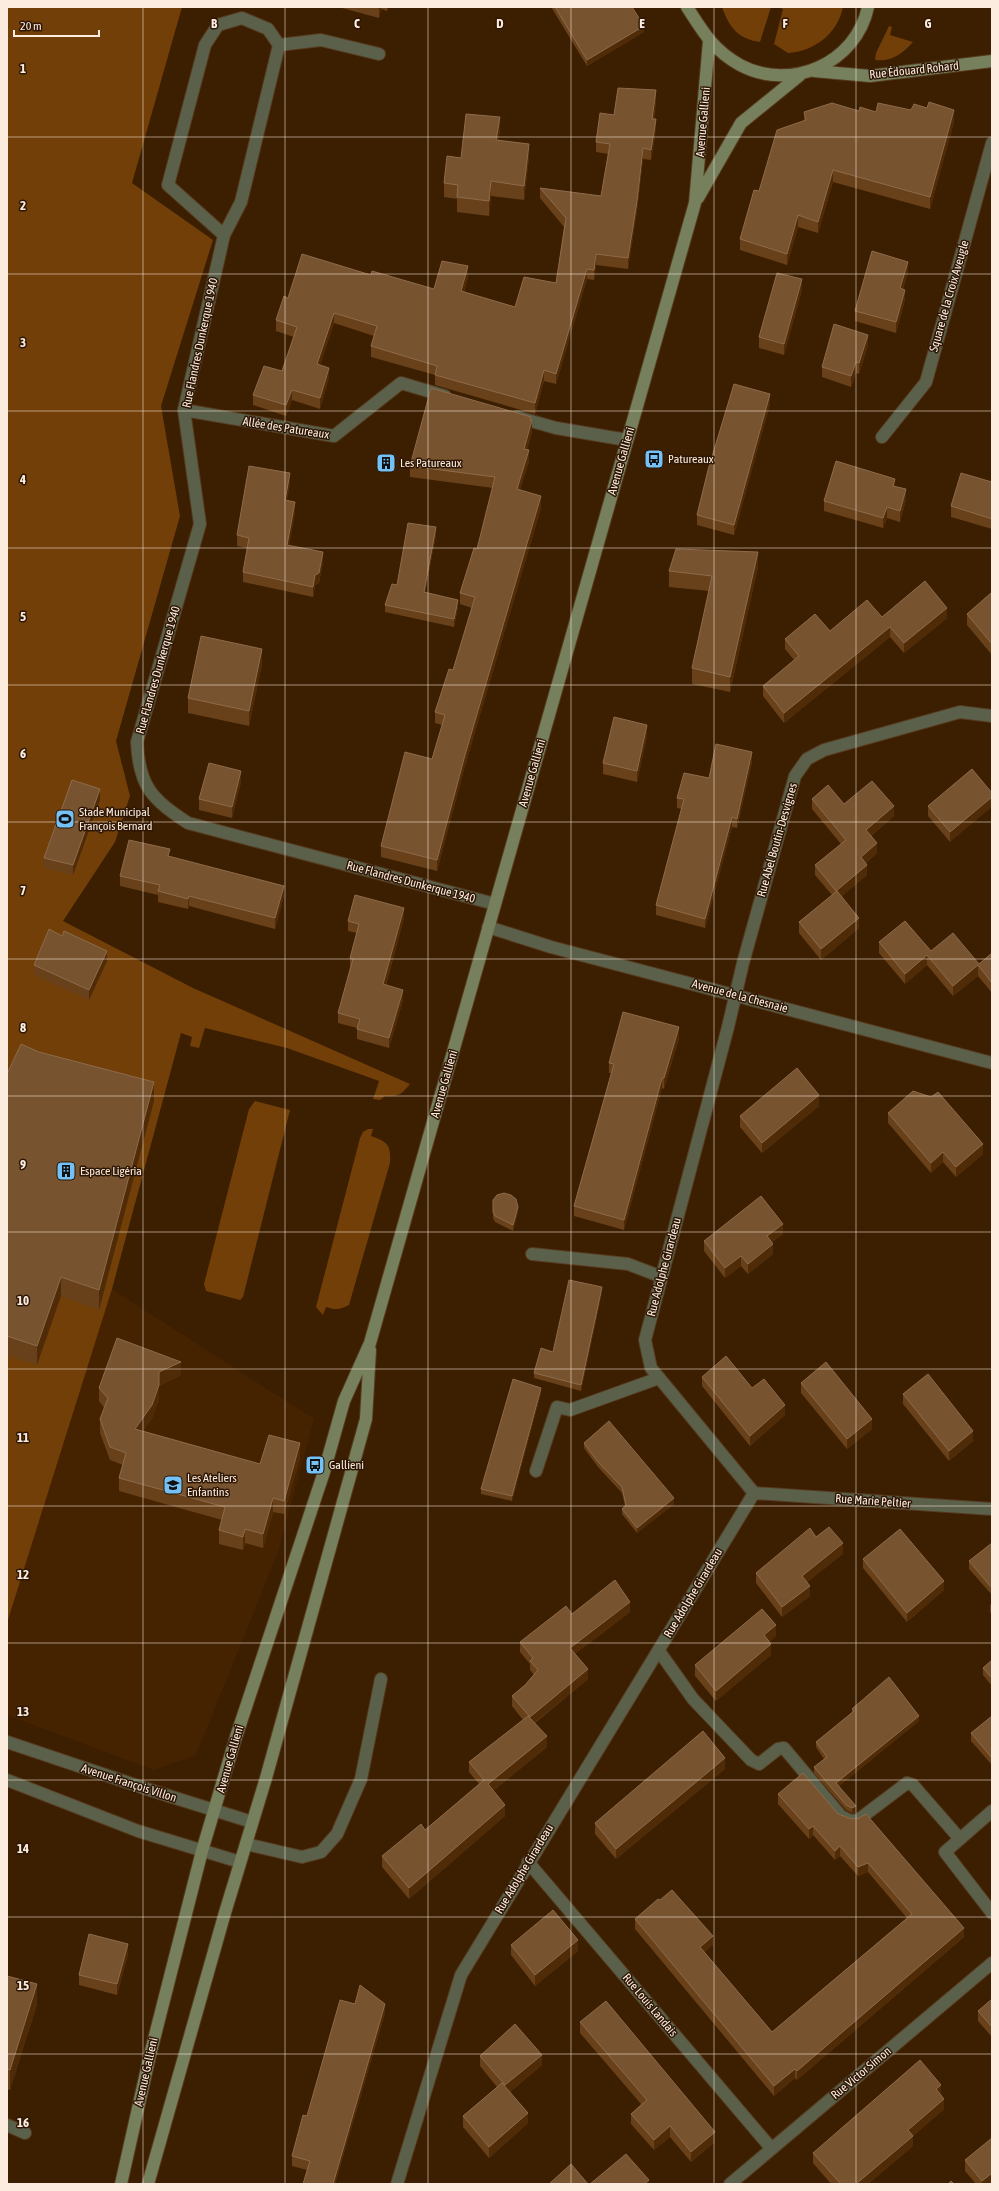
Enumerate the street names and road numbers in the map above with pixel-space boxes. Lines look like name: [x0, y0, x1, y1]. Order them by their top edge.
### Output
street label: Rue Édouard Rohard: [869, 58, 959, 82]
street label: Avenue Gallieni: [693, 87, 713, 157]
street label: Square de la Croix Aveugle: [926, 239, 972, 353]
street label: Rue Flandres Dunkerque 1940: [179, 276, 221, 409]
street label: Allée des Patureaux: [242, 414, 330, 442]
street label: Avenue Gallieni: [605, 425, 637, 497]
street label: Rue Flandres Dunkerque 1940: [133, 604, 183, 736]
street label: Avenue Gallieni: [516, 737, 548, 809]
street label: Rue Abel Boutin-Desvignes: [754, 782, 800, 898]
street label: Rue Flandres Dunkerque 1940: [345, 858, 477, 906]
street label: Avenue de la Chesnaie: [691, 976, 789, 1016]
street label: Avenue Gallieni: [428, 1048, 460, 1120]
street label: Rue Adolphe Girardeau: [644, 1216, 684, 1318]
street label: Rue Marie Peltier: [835, 1491, 912, 1511]
street label: Rue Adolphe Girardeau: [661, 1546, 725, 1640]
street label: Avenue Gallieni: [214, 1723, 246, 1795]
street label: Avenue François Villon: [80, 1761, 178, 1805]
street label: Rue Adolphe Girardeau: [492, 1822, 556, 1916]
street label: Rue Louis Landais: [620, 1971, 680, 2039]
street label: Avenue Gallieni: [131, 2036, 161, 2108]
street label: Rue Victor Simon: [828, 2044, 894, 2102]

